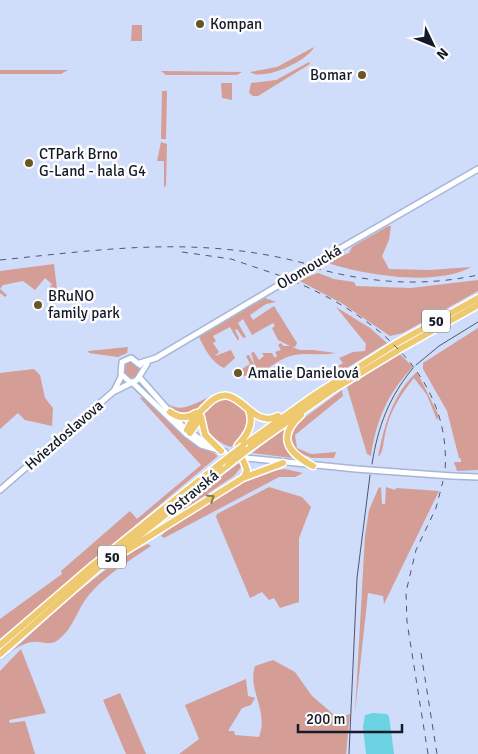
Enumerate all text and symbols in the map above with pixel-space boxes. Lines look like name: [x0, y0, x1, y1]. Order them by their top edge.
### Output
place label: Kompan: [210, 15, 262, 33]
marker: Kompan: [194, 18, 206, 30]
north arrow: [408, 20, 458, 70]
text: N: [433, 44, 452, 63]
place label: Bomar: [310, 66, 352, 84]
marker: Bomar: [356, 69, 368, 81]
place label: CTPark Brno G-Land - hala G4: [39, 145, 146, 180]
marker: CTPark Brno G-Land - hala G4: [23, 157, 35, 169]
street label: Olomoucká: [273, 241, 345, 293]
place label: BRuNO family park: [48, 287, 120, 322]
marker: BRuNO family park: [32, 299, 44, 311]
road number: 50: [422, 310, 450, 332]
place label: Amalie Danielová: [248, 364, 359, 382]
marker: Amalie Danielová: [232, 367, 244, 379]
street label: Hviezdoslavova: [21, 396, 107, 474]
street label: Ostravská: [162, 466, 222, 520]
one-way arrow: [206, 494, 215, 504]
road number: 50: [98, 546, 126, 568]
scale bar: [298, 702, 402, 734]
text: 200 m: [306, 710, 346, 728]

